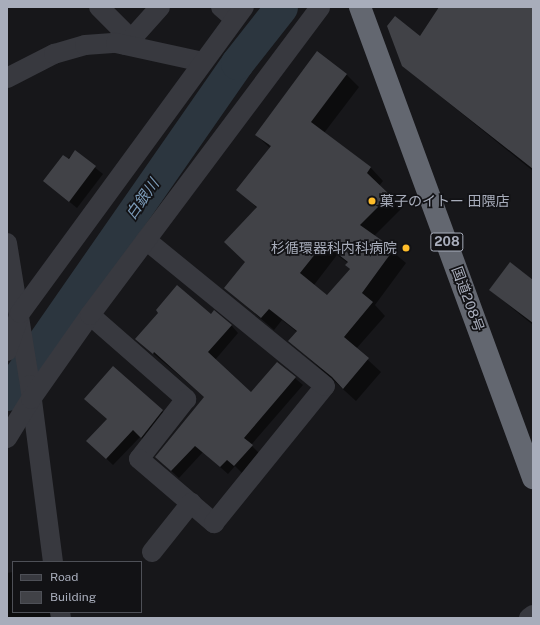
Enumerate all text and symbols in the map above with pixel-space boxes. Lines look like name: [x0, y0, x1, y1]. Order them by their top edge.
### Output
water label: 白銀川: [122, 175, 162, 223]
place label: 菓子のイトー 田隈店: [380, 193, 509, 209]
marker: 菓子のイトー 田隈店: [367, 196, 377, 206]
road number: 208: [430, 231, 464, 253]
place label: 杉循環器科内科病院: [271, 240, 397, 256]
marker: 杉循環器科内科病院: [400, 242, 412, 254]
street label: 国道208号: [448, 264, 488, 334]
legend: [12, 561, 142, 613]
text: Road: [50, 570, 78, 584]
text: Building: [50, 590, 96, 604]

